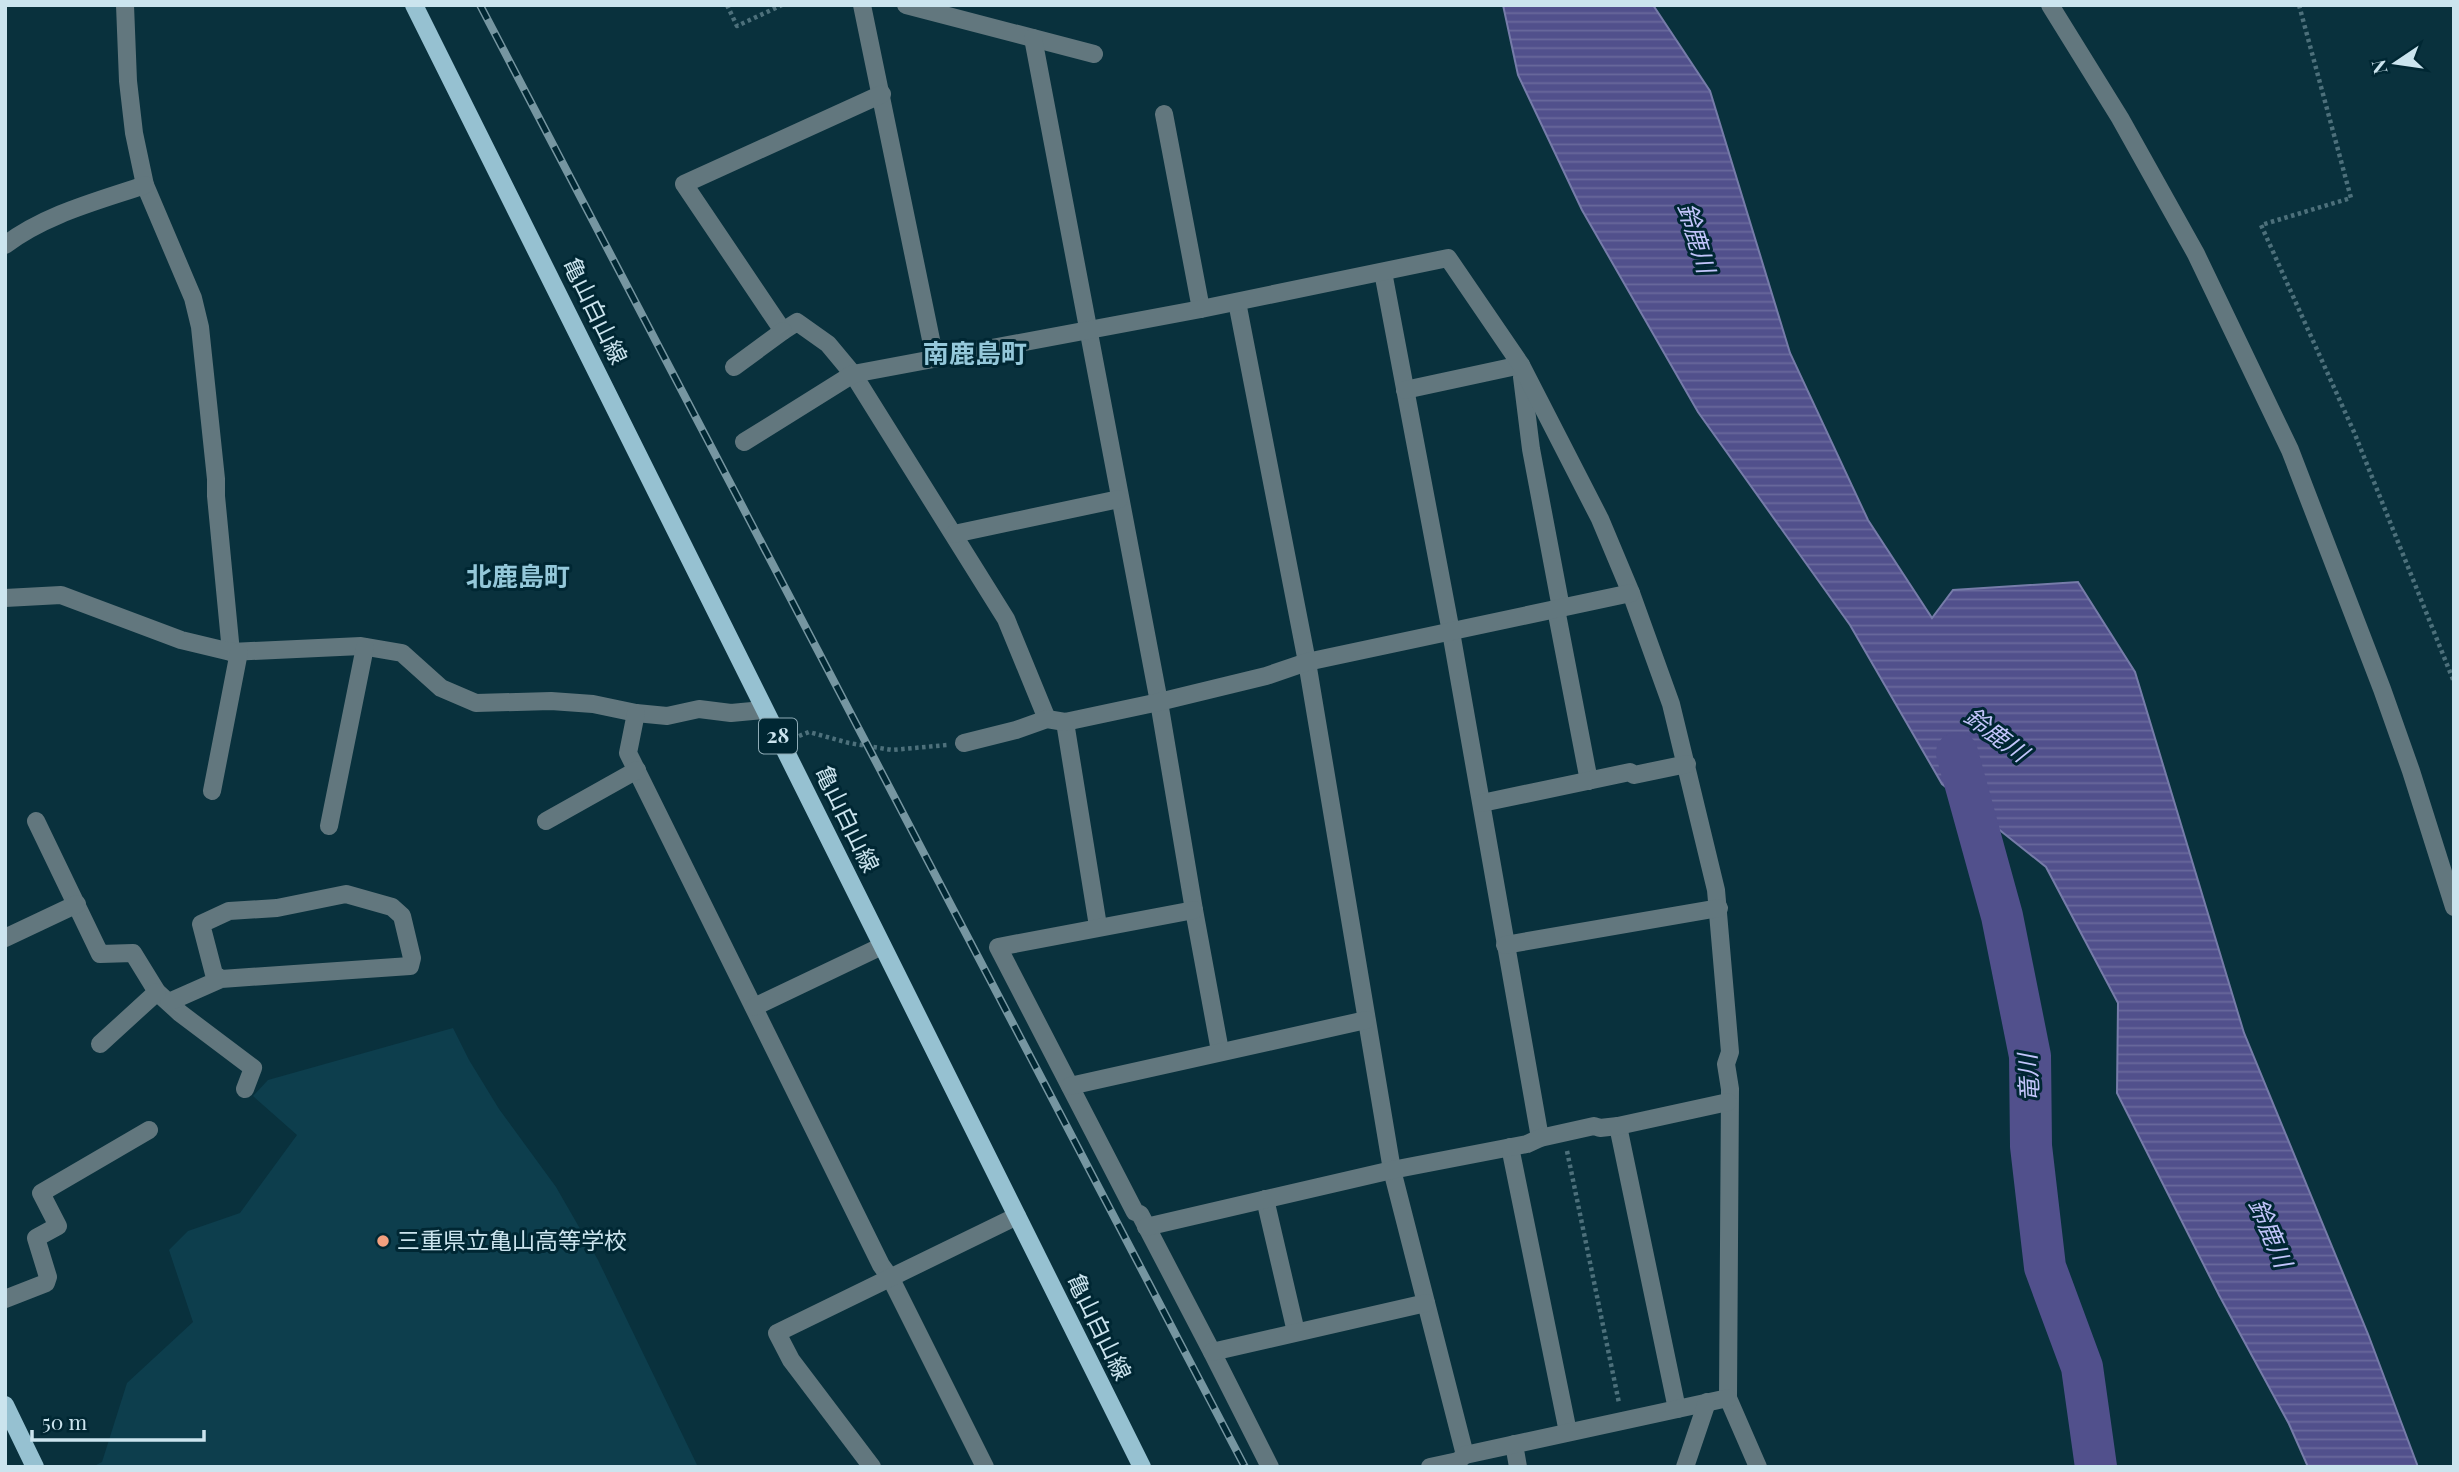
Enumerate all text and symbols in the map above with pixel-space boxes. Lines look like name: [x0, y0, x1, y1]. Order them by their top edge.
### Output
north arrow: [2361, 28, 2431, 98]
text: N: [2364, 57, 2393, 77]
water label: 鈴鹿川: [1672, 198, 1725, 279]
street label: 亀山白山線: [557, 252, 635, 369]
district label: 南鹿島町: [923, 335, 1027, 370]
district label: 北鹿島町: [466, 558, 570, 593]
water label: 鈴鹿川: [1959, 699, 2038, 770]
road number: 28: [759, 718, 797, 754]
street label: 亀山白山線: [809, 760, 887, 877]
water label: 竜川: [2010, 1050, 2044, 1103]
water label: 鈴鹿川: [2243, 1193, 2302, 1274]
place label: 三重県立亀山高等学校: [397, 1224, 627, 1255]
marker: 三重県立亀山高等学校: [375, 1233, 391, 1249]
street label: 亀山白山線: [1061, 1268, 1139, 1385]
scale bar: [32, 1398, 203, 1442]
text: 50 m: [42, 1407, 88, 1435]

